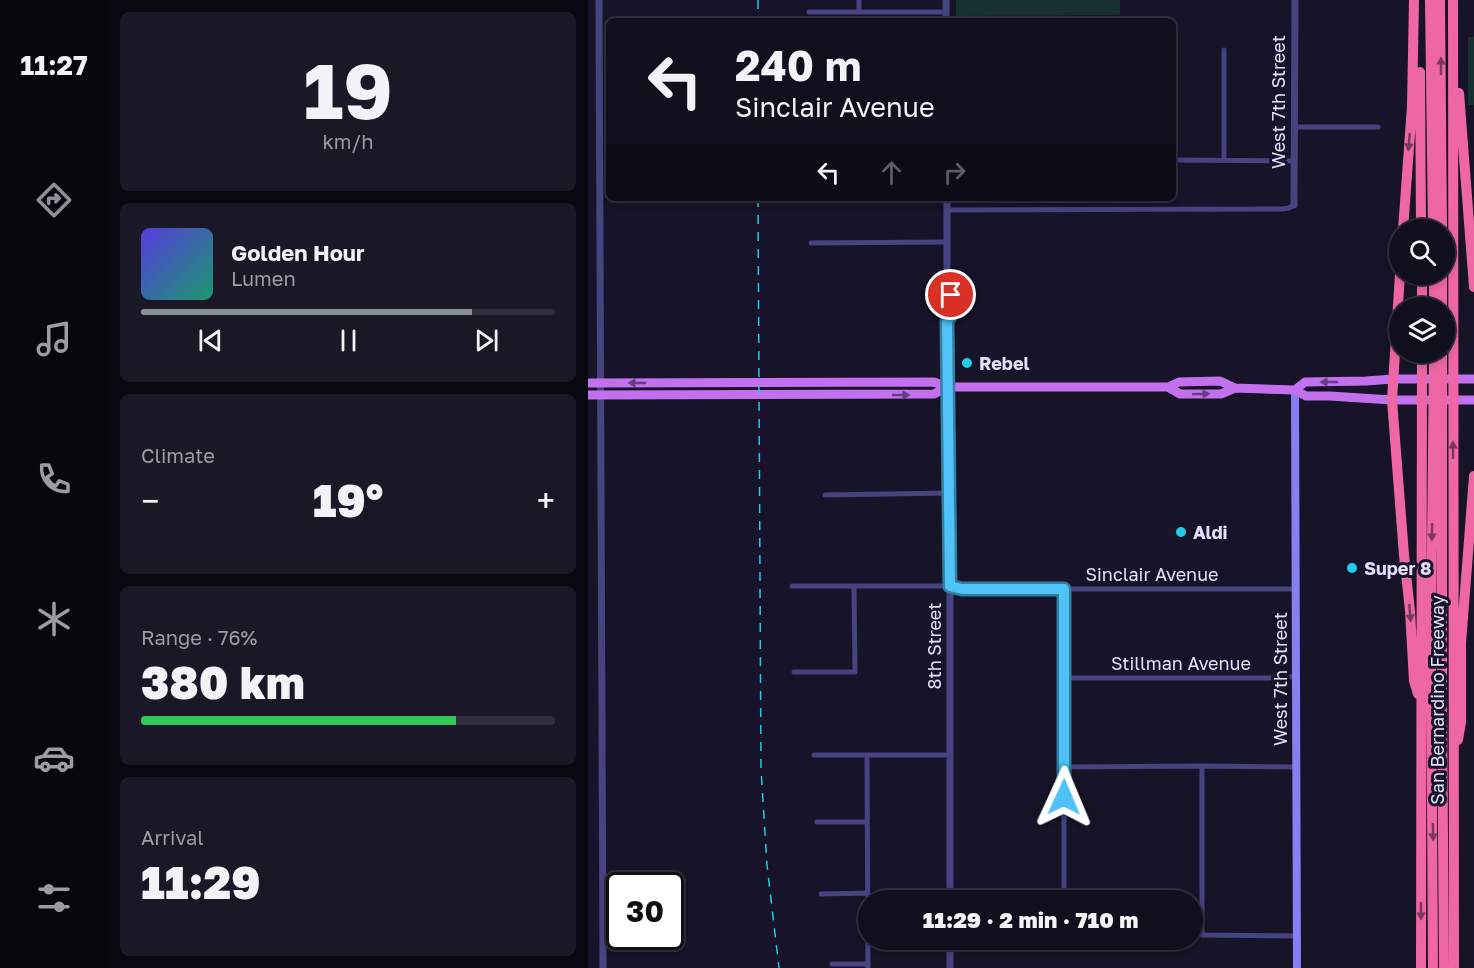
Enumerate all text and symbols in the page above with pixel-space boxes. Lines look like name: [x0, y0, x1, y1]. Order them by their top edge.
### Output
street label: West 7th Street: [1267, 35, 1289, 169]
text: 240 m: [735, 40, 861, 90]
icon: left: [636, 42, 714, 120]
text: 19: [303, 43, 393, 136]
text: 11:27: [20, 49, 88, 81]
one-way arrow: [1436, 57, 1446, 76]
text: Sinclair Avenue: [735, 91, 935, 123]
text: km/h: [323, 129, 373, 153]
one-way arrow: [1404, 133, 1414, 152]
icon: left: [812, 156, 845, 189]
icon: ahead: [875, 156, 908, 189]
icon: right: [938, 156, 971, 189]
icon: directions: [33, 179, 75, 221]
map controls: [1389, 219, 1455, 363]
button: search: [1389, 219, 1455, 285]
text: Golden Hour: [231, 239, 365, 266]
text: Lumen: [231, 266, 296, 290]
pin: [925, 269, 976, 320]
icon: arrive: [934, 278, 967, 311]
button: layers: [1389, 297, 1455, 363]
icon: music: [33, 318, 75, 360]
icon: previous: [194, 324, 227, 357]
icon: pause: [332, 324, 365, 357]
icon: next: [470, 324, 503, 357]
place label: Rebel: [979, 352, 1030, 374]
marker: Rebel: [960, 356, 974, 370]
one-way arrow: [1319, 377, 1338, 387]
one-way arrow: [628, 378, 647, 388]
one-way arrow: [1192, 389, 1211, 399]
one-way arrow: [892, 390, 911, 400]
one-way arrow: [1448, 441, 1458, 460]
text: Climate: [141, 443, 215, 467]
icon: phone: [33, 458, 75, 500]
text: 19°: [313, 473, 383, 527]
text: −: [141, 481, 159, 520]
text: +: [537, 481, 555, 520]
place label: Aldi: [1193, 521, 1228, 543]
one-way arrow: [1427, 522, 1437, 541]
marker: Aldi: [1174, 525, 1188, 539]
place label: Super 8: [1364, 557, 1432, 579]
marker: Super 8: [1345, 561, 1359, 575]
street label: Sinclair Avenue: [1085, 563, 1219, 585]
street label: San Bernardino Freeway: [1426, 595, 1448, 805]
icon: climate: [33, 598, 75, 640]
street label: 8th Street: [923, 602, 945, 690]
one-way arrow: [1405, 604, 1415, 623]
street label: West 7th Street: [1269, 612, 1291, 746]
text: Range · 76%: [141, 625, 257, 649]
street label: Stillman Avenue: [1111, 652, 1251, 674]
text: 380 km: [141, 655, 305, 709]
icon: car: [33, 737, 75, 779]
position arrow: [1032, 765, 1096, 829]
one-way arrow: [1428, 822, 1437, 841]
text: Arrival: [141, 825, 204, 849]
text: 11:29: [141, 855, 261, 909]
speed limit sign: 30: [606, 872, 684, 950]
icon: filters: [33, 877, 75, 919]
one-way arrow: [1416, 901, 1426, 920]
text: 11:29 · 2 min · 710 m: [923, 906, 1138, 933]

